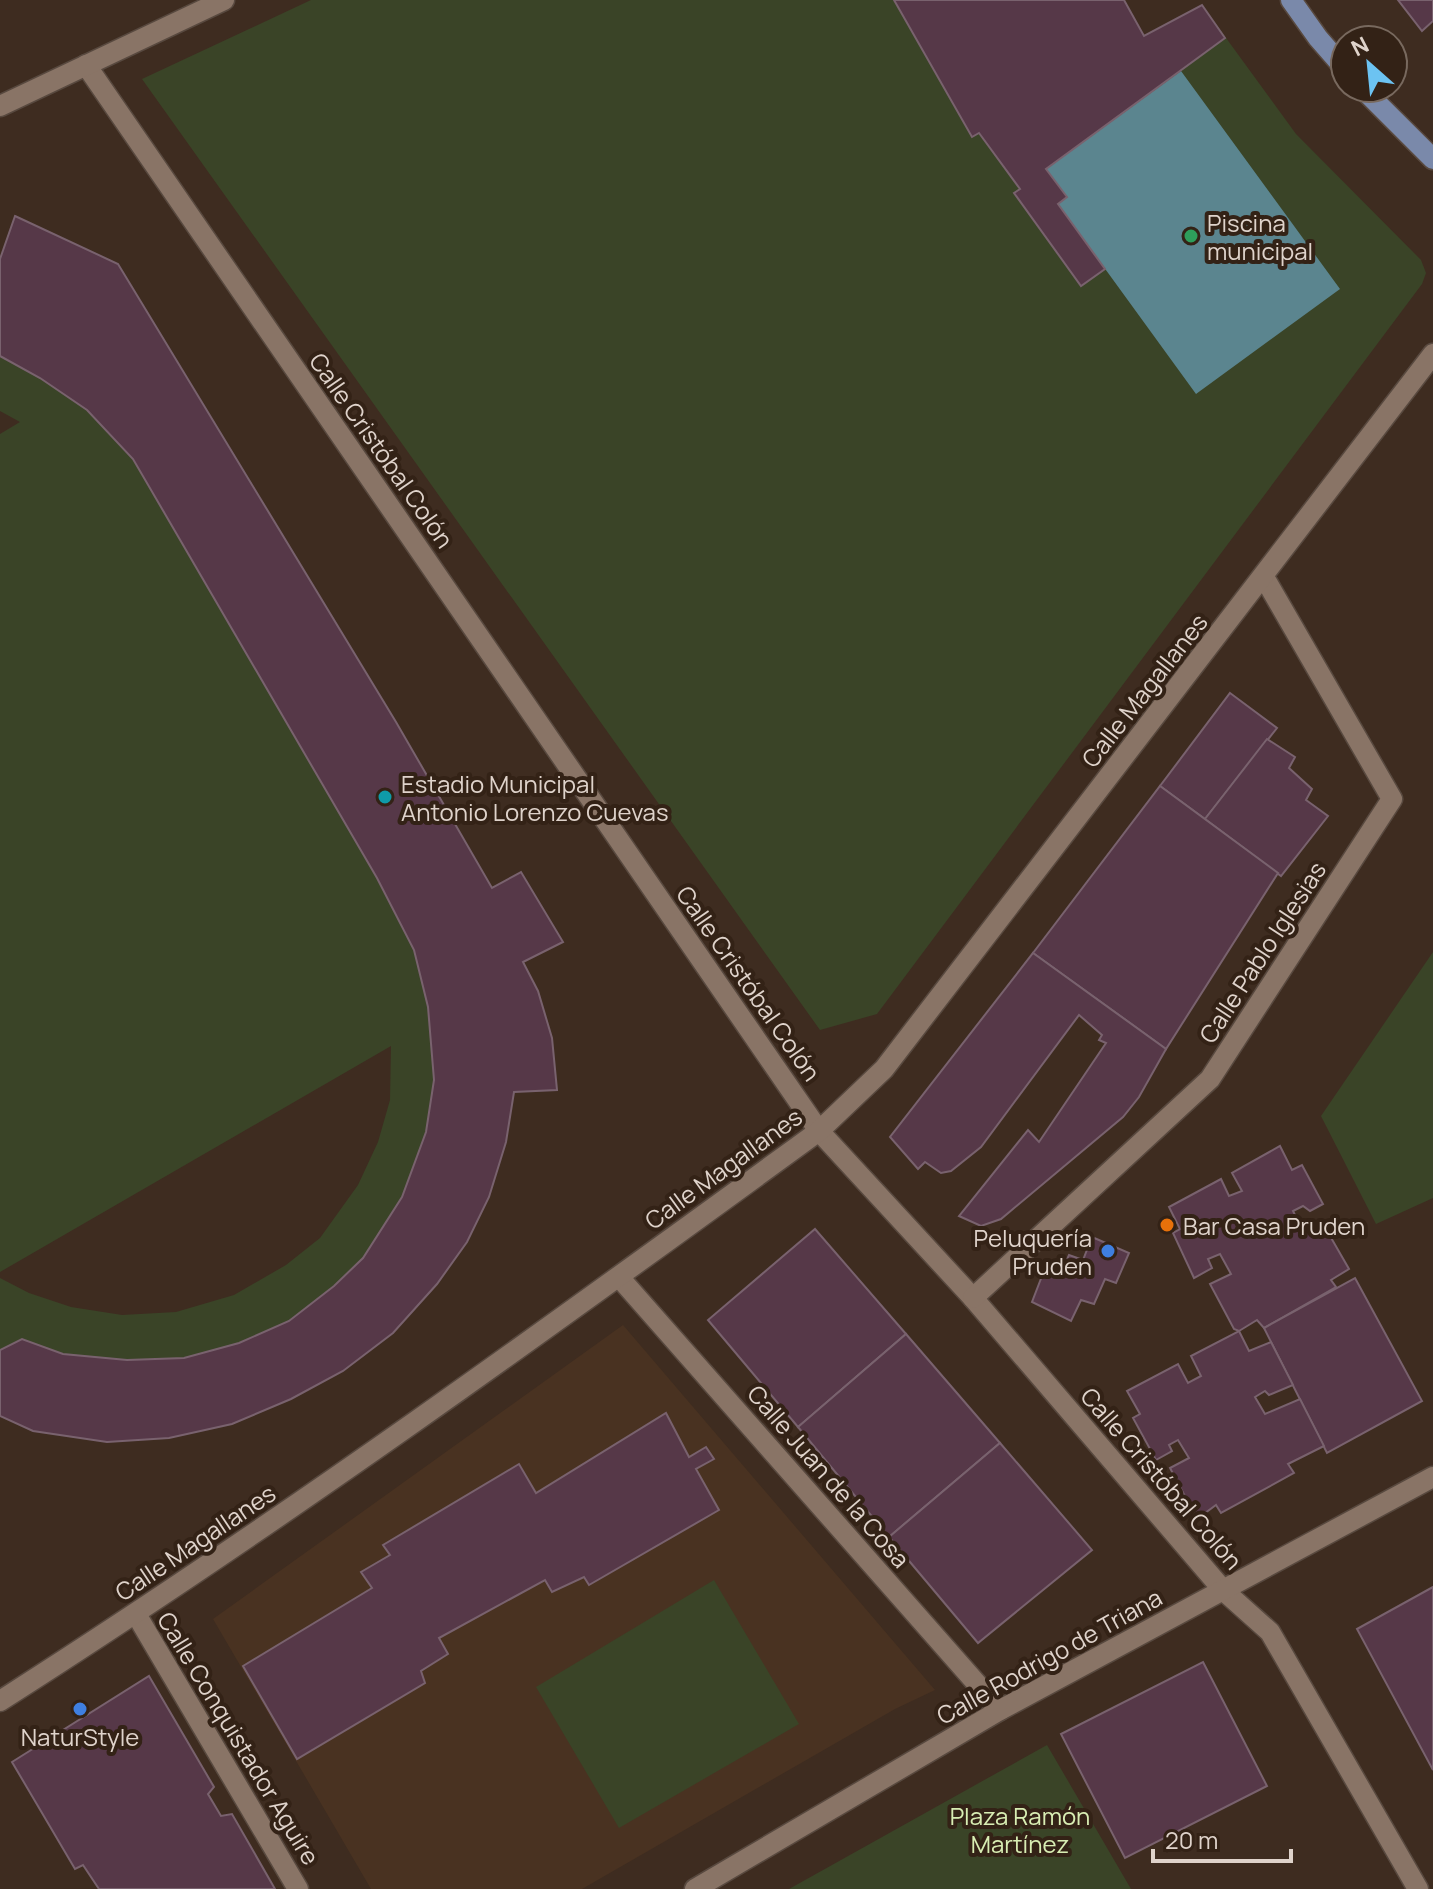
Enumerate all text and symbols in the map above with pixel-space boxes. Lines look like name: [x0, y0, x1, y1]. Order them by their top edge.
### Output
north arrow: [1329, 24, 1409, 104]
text: N: [1346, 29, 1374, 63]
place label: Piscina municipal: [1207, 206, 1313, 267]
marker: Piscina municipal: [1182, 227, 1200, 245]
street label: Calle Cristóbal Colón: [302, 346, 462, 554]
street label: Calle Magallanes: [1073, 606, 1215, 774]
place label: Estadio Municipal Antonio Lorenzo Cuevas: [401, 767, 669, 828]
marker: Estadio Municipal Antonio Lorenzo Cuevas: [376, 788, 394, 806]
street label: Calle Pablo Iglesias: [1191, 855, 1333, 1049]
street label: Calle Cristóbal Colón: [669, 879, 829, 1087]
street label: Calle Magallanes: [638, 1100, 808, 1236]
place label: Bar Casa Pruden: [1183, 1209, 1365, 1242]
marker: Bar Casa Pruden: [1158, 1216, 1176, 1234]
place label: Peluquería Pruden: [974, 1221, 1092, 1282]
marker: Peluquería Pruden: [1099, 1242, 1117, 1260]
street label: Calle Juan de la Cosa: [740, 1378, 918, 1574]
street label: Calle Cristóbal Colón: [1074, 1380, 1250, 1576]
street label: Calle Magallanes: [108, 1476, 282, 1608]
street label: Calle Rodrigo de Triana: [930, 1580, 1168, 1732]
street label: Calle Conquistador Aguire: [150, 1605, 328, 1871]
marker: NaturStyle: [71, 1700, 89, 1718]
place label: NaturStyle: [21, 1720, 139, 1753]
park label: Plaza Ramón Martínez: [950, 1799, 1090, 1860]
scale bar: [1153, 1813, 1291, 1863]
text: 20 m: [1165, 1823, 1218, 1856]

